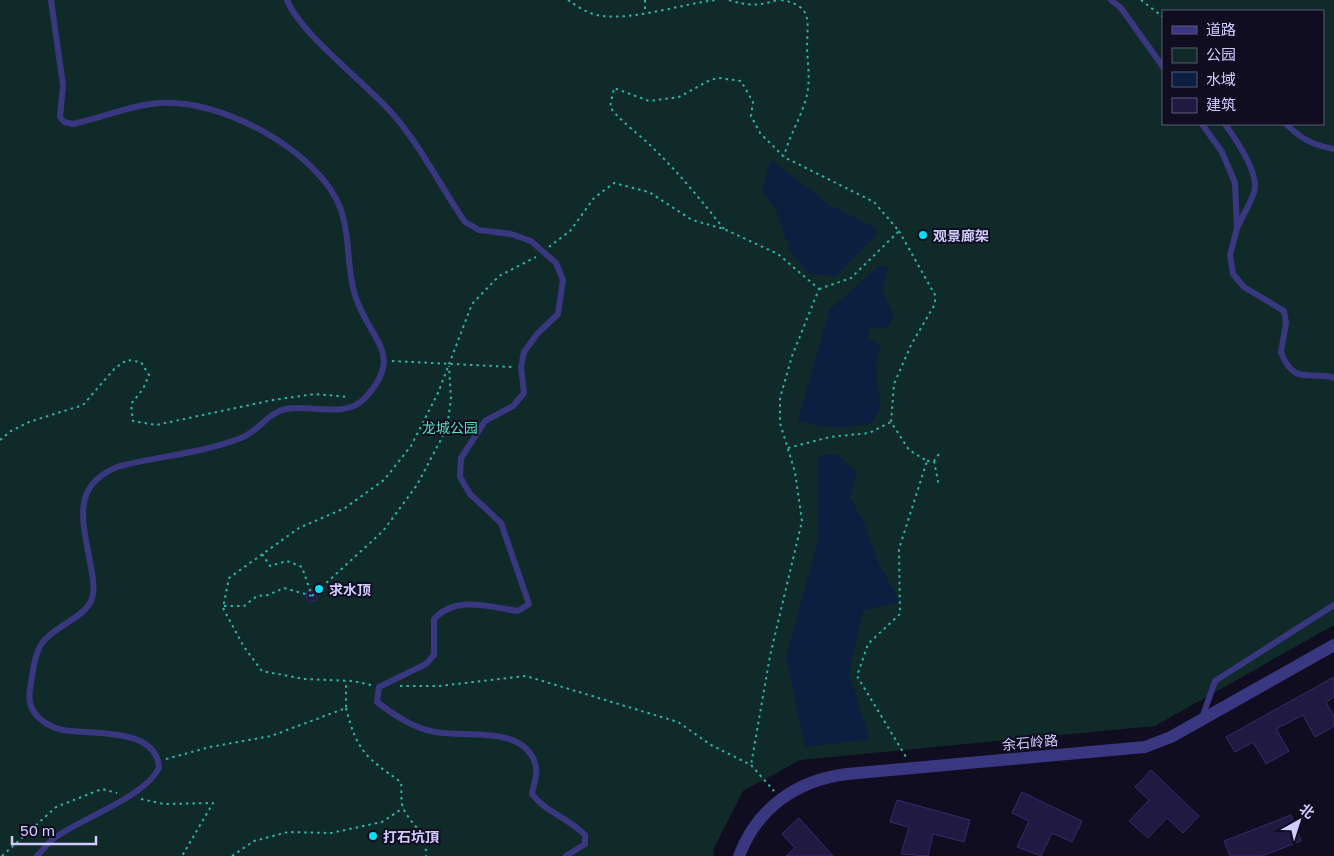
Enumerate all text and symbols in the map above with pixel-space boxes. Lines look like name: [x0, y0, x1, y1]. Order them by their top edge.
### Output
legend: [1162, 10, 1324, 125]
text: 道路: [1206, 20, 1236, 38]
text: 公园: [1206, 45, 1236, 63]
text: 水域: [1206, 70, 1236, 88]
text: 建筑: [1206, 95, 1236, 113]
place label: 观景廊架: [933, 227, 989, 244]
marker: 观景廊架: [917, 229, 929, 241]
park label: 龙城公园: [422, 419, 478, 436]
place label: 求水顶: [329, 581, 371, 598]
marker: 求水顶: [313, 583, 325, 595]
street label: 余石岭路: [1001, 731, 1059, 753]
north arrow: [1274, 796, 1324, 846]
text: 北: [1297, 799, 1318, 822]
scale bar: [12, 814, 96, 846]
text: 50 m: [20, 821, 55, 839]
place label: 打石坑頂: [383, 828, 439, 845]
marker: 打石坑頂: [367, 830, 379, 842]

